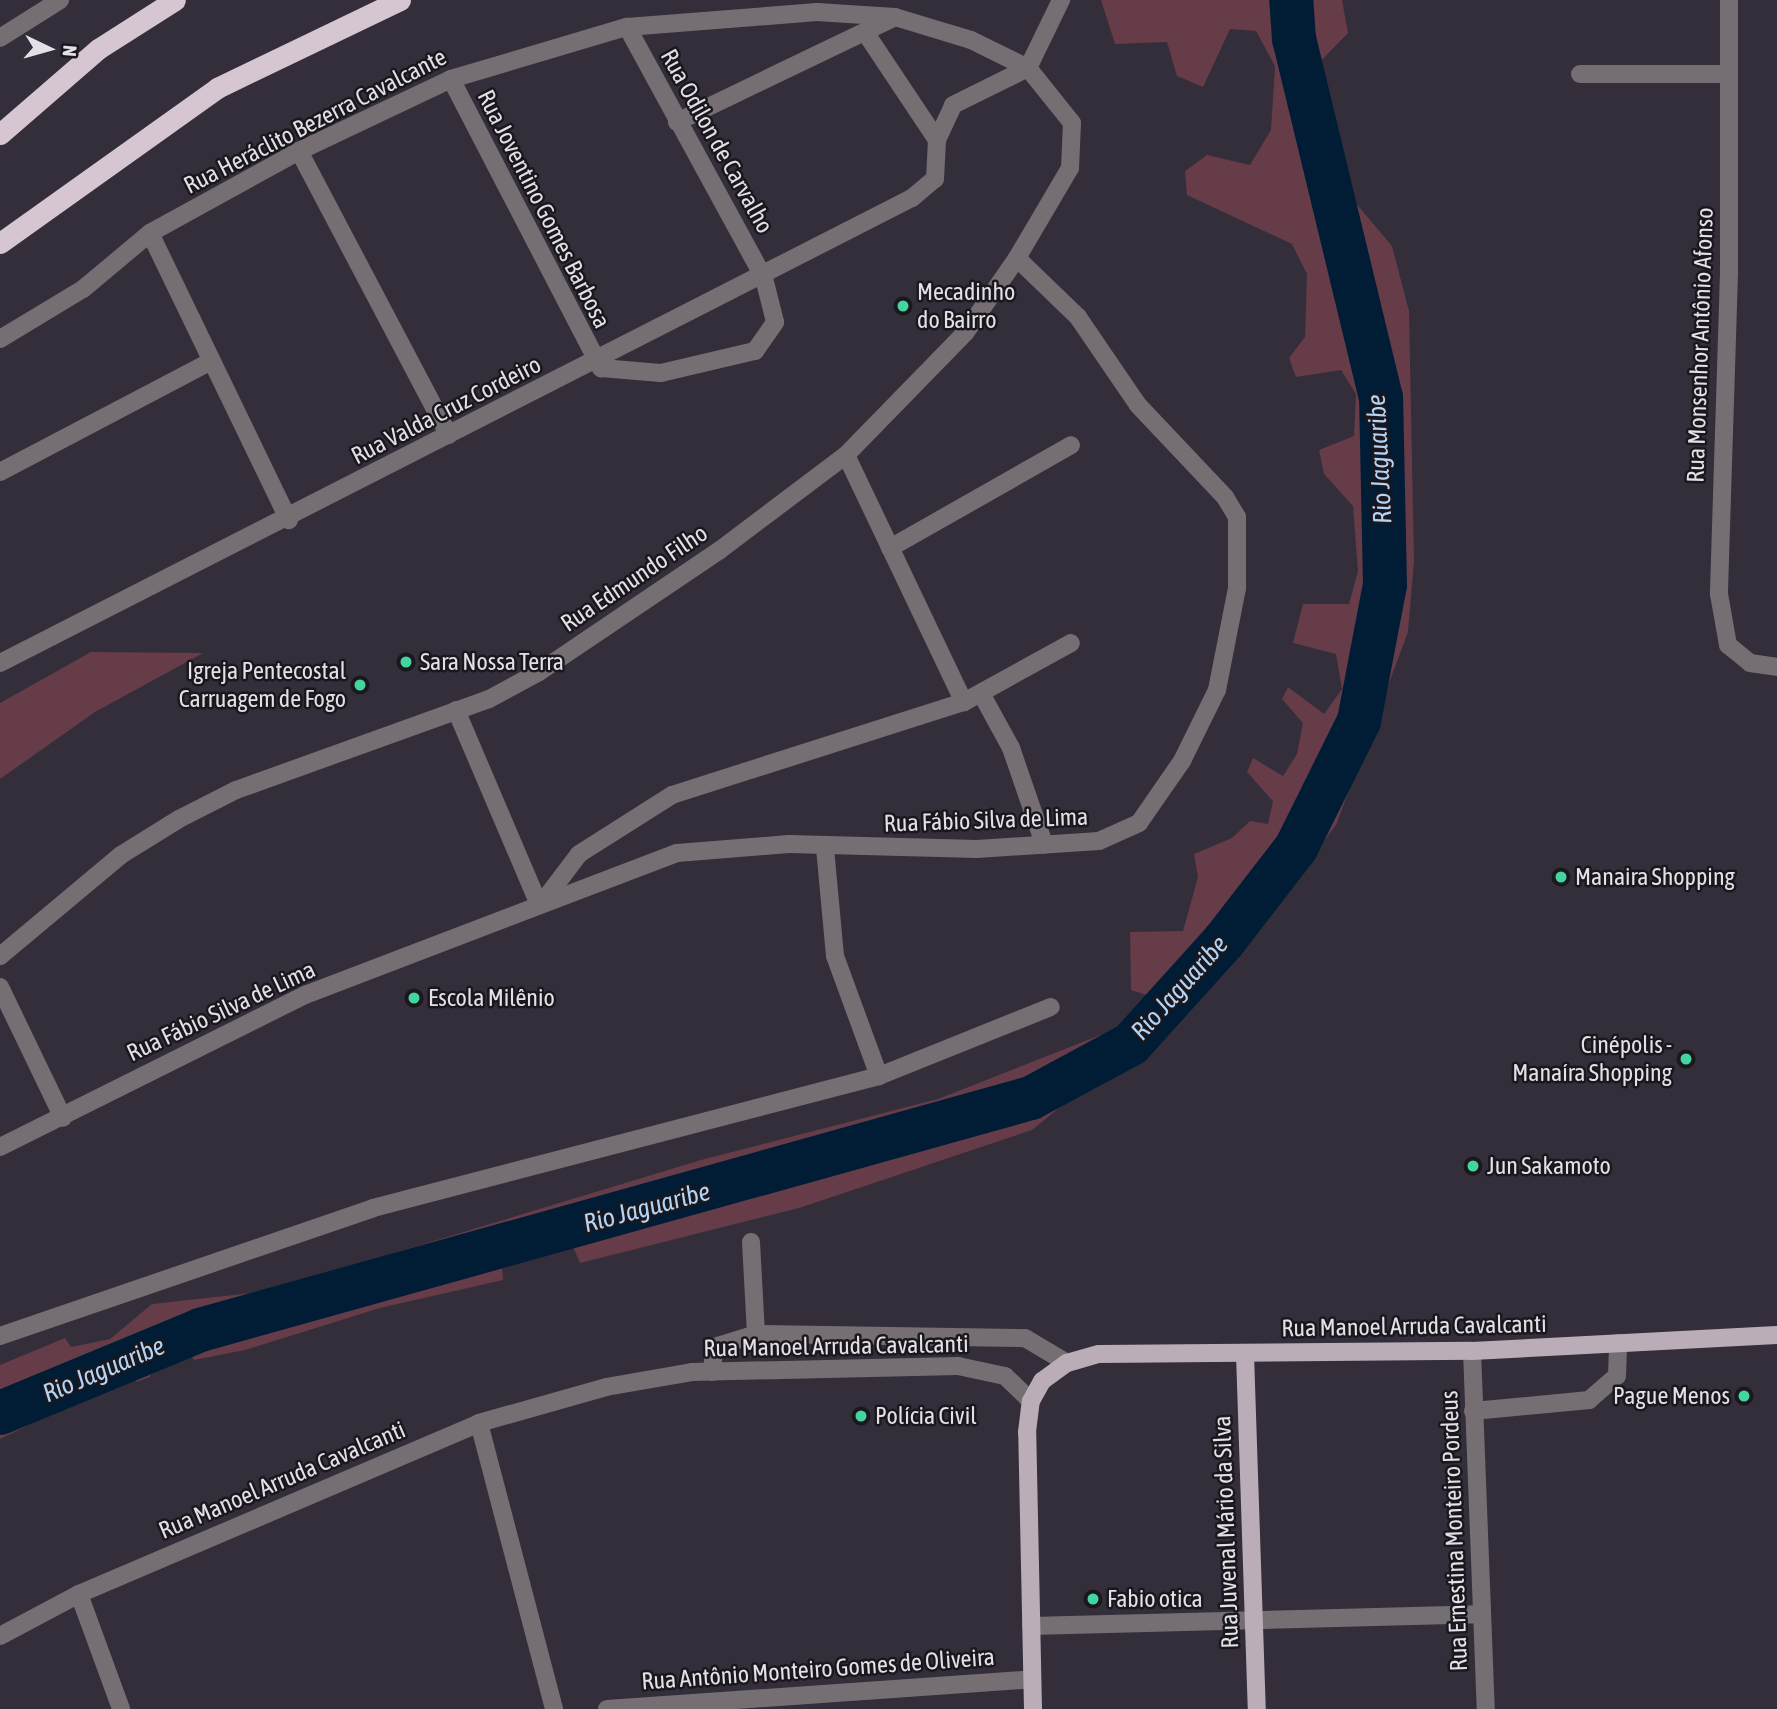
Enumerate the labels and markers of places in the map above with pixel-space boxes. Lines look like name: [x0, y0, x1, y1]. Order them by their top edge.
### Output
place label: Mecadinho do Bairro: [917, 278, 1015, 334]
marker: Mecadinho do Bairro: [895, 298, 911, 314]
place label: Sara Nossa Terra: [420, 648, 564, 676]
marker: Sara Nossa Terra: [398, 654, 414, 670]
place label: Igreja Pentecostal Carruagem de Fogo: [179, 657, 346, 713]
marker: Igreja Pentecostal Carruagem de Fogo: [352, 677, 368, 693]
place label: Manaira Shopping: [1575, 863, 1735, 891]
marker: Manaira Shopping: [1553, 869, 1569, 885]
place label: Escola Milênio: [428, 984, 555, 1012]
marker: Escola Milênio: [406, 990, 422, 1006]
place label: Cinépolis - Manaíra Shopping: [1512, 1031, 1672, 1087]
marker: Cinépolis - Manaíra Shopping: [1678, 1051, 1694, 1067]
place label: Jun Sakamoto: [1487, 1152, 1611, 1180]
marker: Jun Sakamoto: [1465, 1158, 1481, 1174]
place label: Pague Menos: [1613, 1382, 1730, 1410]
marker: Pague Menos: [1736, 1388, 1752, 1404]
place label: Polícia Civil: [875, 1402, 977, 1430]
marker: Polícia Civil: [853, 1408, 869, 1424]
place label: Fabio otica: [1107, 1585, 1203, 1613]
marker: Fabio otica: [1085, 1591, 1101, 1607]

